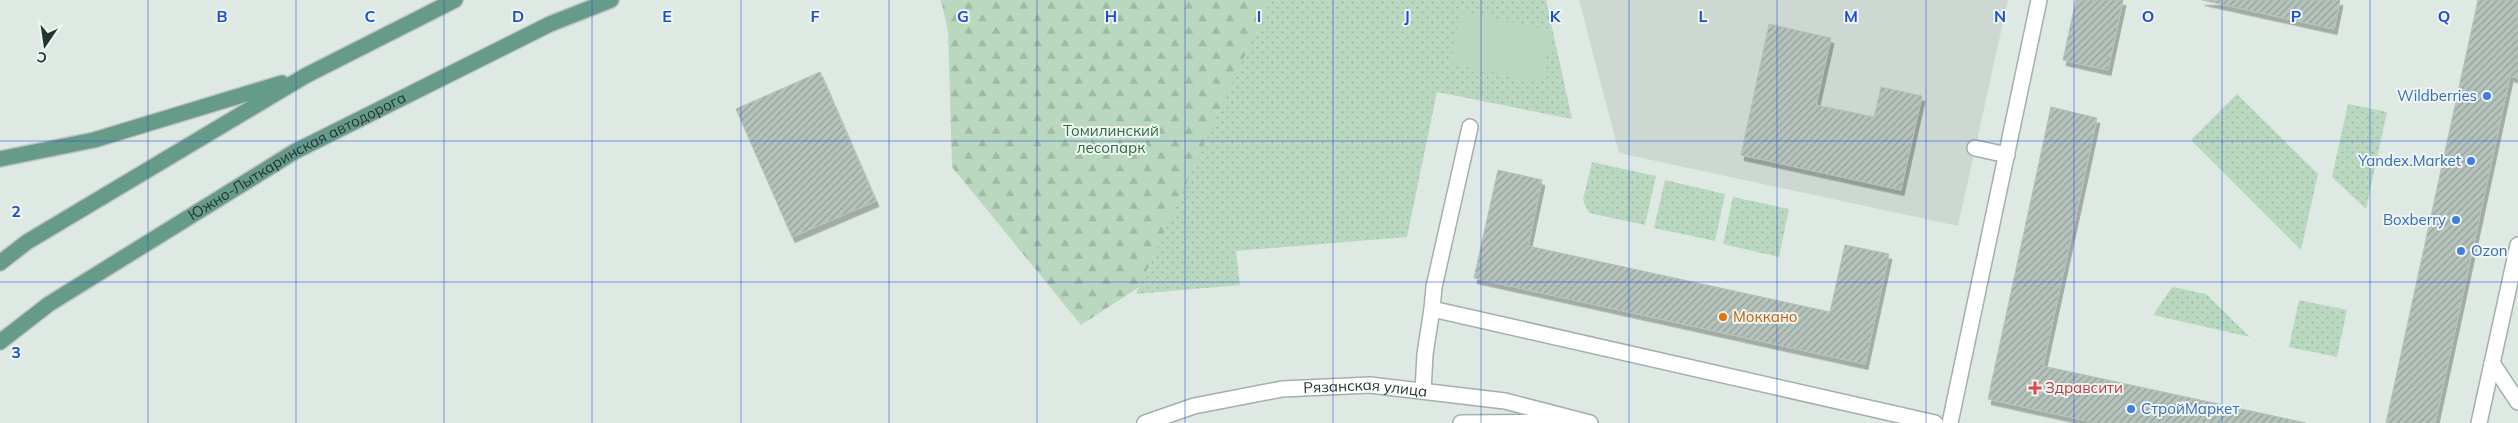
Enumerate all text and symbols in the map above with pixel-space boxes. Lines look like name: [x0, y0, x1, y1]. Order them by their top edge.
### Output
text: B: [216, 6, 228, 26]
text: C: [365, 6, 376, 26]
text: D: [512, 6, 524, 26]
text: E: [662, 6, 672, 26]
text: F: [810, 6, 820, 26]
text: G: [957, 6, 969, 26]
text: H: [1105, 6, 1117, 26]
text: I: [1257, 6, 1261, 26]
text: J: [1404, 6, 1410, 26]
text: K: [1550, 6, 1562, 26]
text: L: [1699, 6, 1708, 26]
text: M: [1844, 6, 1858, 26]
text: N: [1994, 6, 2006, 26]
text: O: [2142, 6, 2154, 26]
text: P: [2291, 6, 2302, 26]
text: Q: [2438, 6, 2450, 26]
north arrow: [20, 20, 70, 70]
text: С: [35, 48, 49, 68]
place label: Wildberries: [2397, 86, 2477, 105]
street label: Южно-Лыткаринская автодорога: [184, 88, 409, 224]
marker: Wildberries: [2481, 90, 2493, 102]
park label: Томилинский лесопарк: [1063, 121, 1159, 157]
place label: Yandex.Market: [2357, 151, 2461, 170]
marker: Yandex.Market: [2465, 155, 2477, 167]
text: 2: [11, 201, 21, 221]
place label: Boxberry: [2383, 210, 2446, 229]
marker: Boxberry: [2450, 214, 2462, 226]
place label: Ozon: [2471, 241, 2508, 260]
marker: Ozon: [2455, 245, 2467, 257]
place label: Моккано: [1733, 307, 1798, 326]
marker: Моккано: [1717, 311, 1729, 323]
text: 3: [11, 342, 21, 362]
street label: Рязанская улица: [1303, 375, 1428, 401]
place label: Здравсити: [2045, 378, 2123, 397]
marker: Здравсити: [2029, 382, 2041, 394]
place label: СтройМаркет: [2141, 399, 2239, 418]
marker: СтройМаркет: [2125, 403, 2137, 415]

